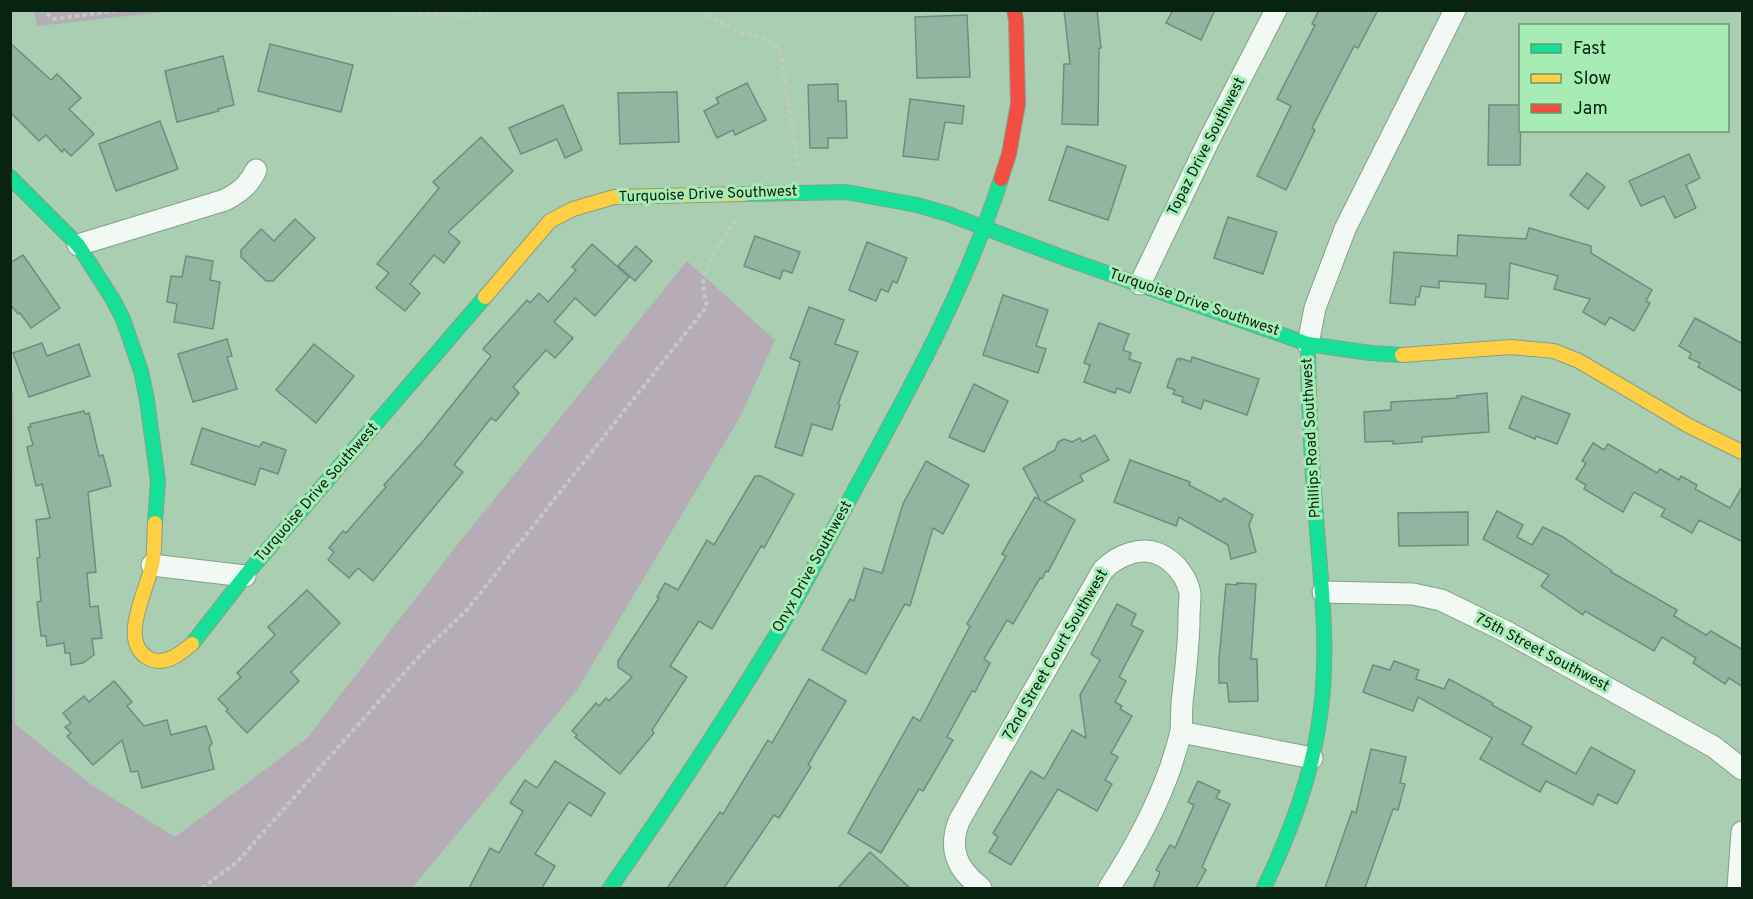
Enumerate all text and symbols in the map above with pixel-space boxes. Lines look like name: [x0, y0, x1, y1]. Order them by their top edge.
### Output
legend: [1519, 24, 1729, 132]
text: Fast: [1573, 38, 1606, 61]
text: Slow: [1573, 68, 1611, 91]
street label: Topaz Drive Southwest: [1164, 75, 1250, 219]
text: Jam: [1573, 98, 1608, 121]
street label: Turquoise Drive Southwest: [618, 182, 798, 208]
street label: Turquoise Drive Southwest: [1106, 265, 1282, 341]
street label: Phillips Road Southwest: [1298, 357, 1326, 519]
street label: Turquoise Drive Southwest: [251, 419, 383, 567]
street label: Onyx Drive Southwest: [769, 498, 857, 636]
street label: 72nd Street Court Southwest: [999, 566, 1113, 744]
street label: 75th Street Southwest: [1472, 610, 1612, 696]

